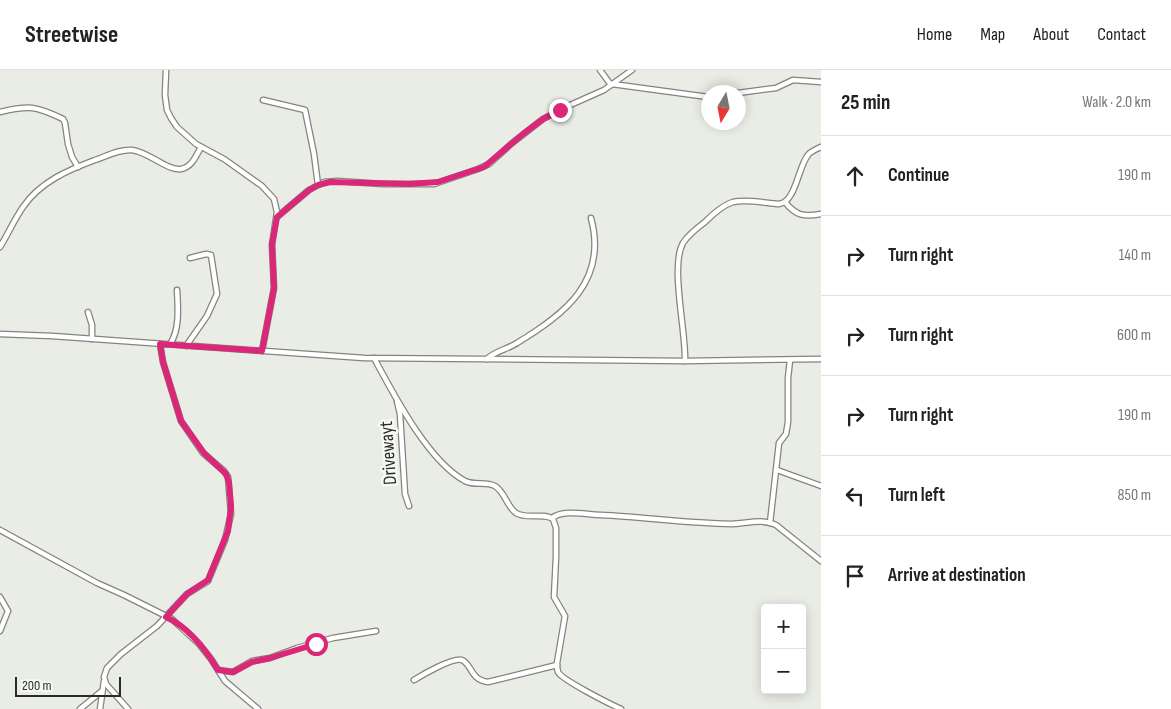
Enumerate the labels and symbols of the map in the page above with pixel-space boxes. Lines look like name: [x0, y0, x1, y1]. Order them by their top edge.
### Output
north arrow: [701, 85, 746, 130]
route end: [549, 99, 572, 122]
street label: Drivewayt: [375, 420, 402, 486]
route start: [305, 633, 328, 656]
scale bar: [15, 674, 121, 697]

